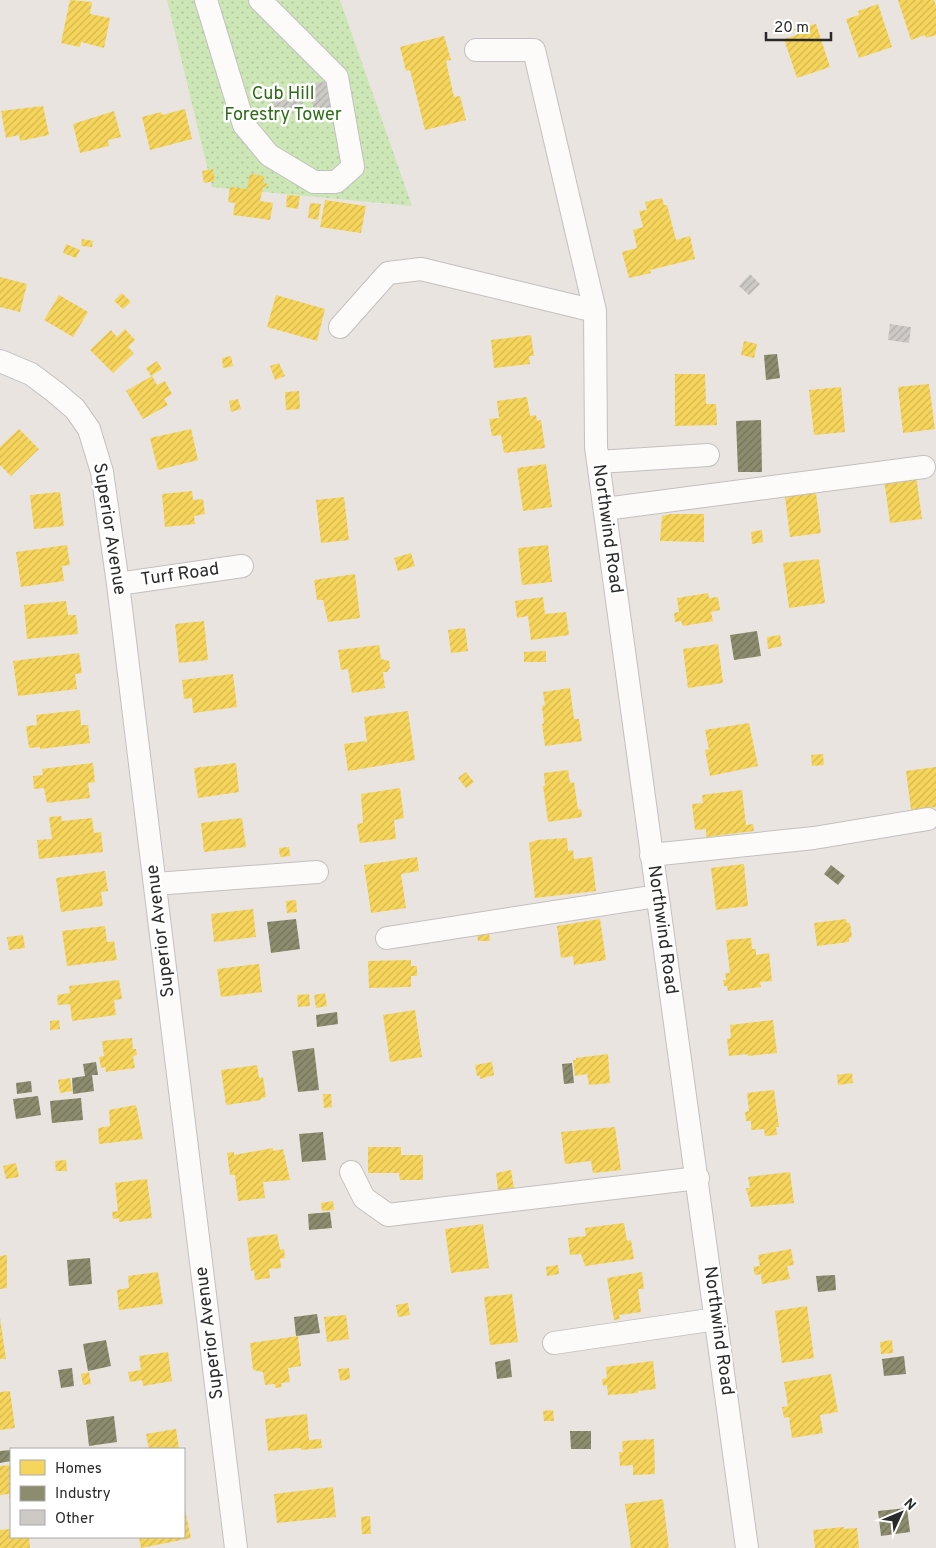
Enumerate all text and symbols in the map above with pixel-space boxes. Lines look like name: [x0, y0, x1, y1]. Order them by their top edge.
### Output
scale bar: [766, 10, 831, 42]
text: 20 m: [774, 19, 809, 38]
park label: Cub Hill Forestry Tower: [224, 83, 342, 127]
street label: Superior Avenue: [87, 461, 131, 597]
street label: Northwind Road: [587, 463, 627, 595]
street label: Turf Road: [139, 558, 221, 592]
street label: Superior Avenue: [141, 863, 181, 999]
street label: Northwind Road: [642, 864, 682, 996]
street label: Superior Avenue: [190, 1265, 230, 1401]
street label: Northwind Road: [698, 1265, 738, 1397]
legend: [10, 1448, 185, 1538]
text: Homes: [55, 1460, 102, 1479]
text: Industry: [55, 1485, 111, 1504]
north arrow: [876, 1488, 926, 1538]
text: N: [900, 1495, 919, 1515]
text: Other: [55, 1510, 94, 1529]

